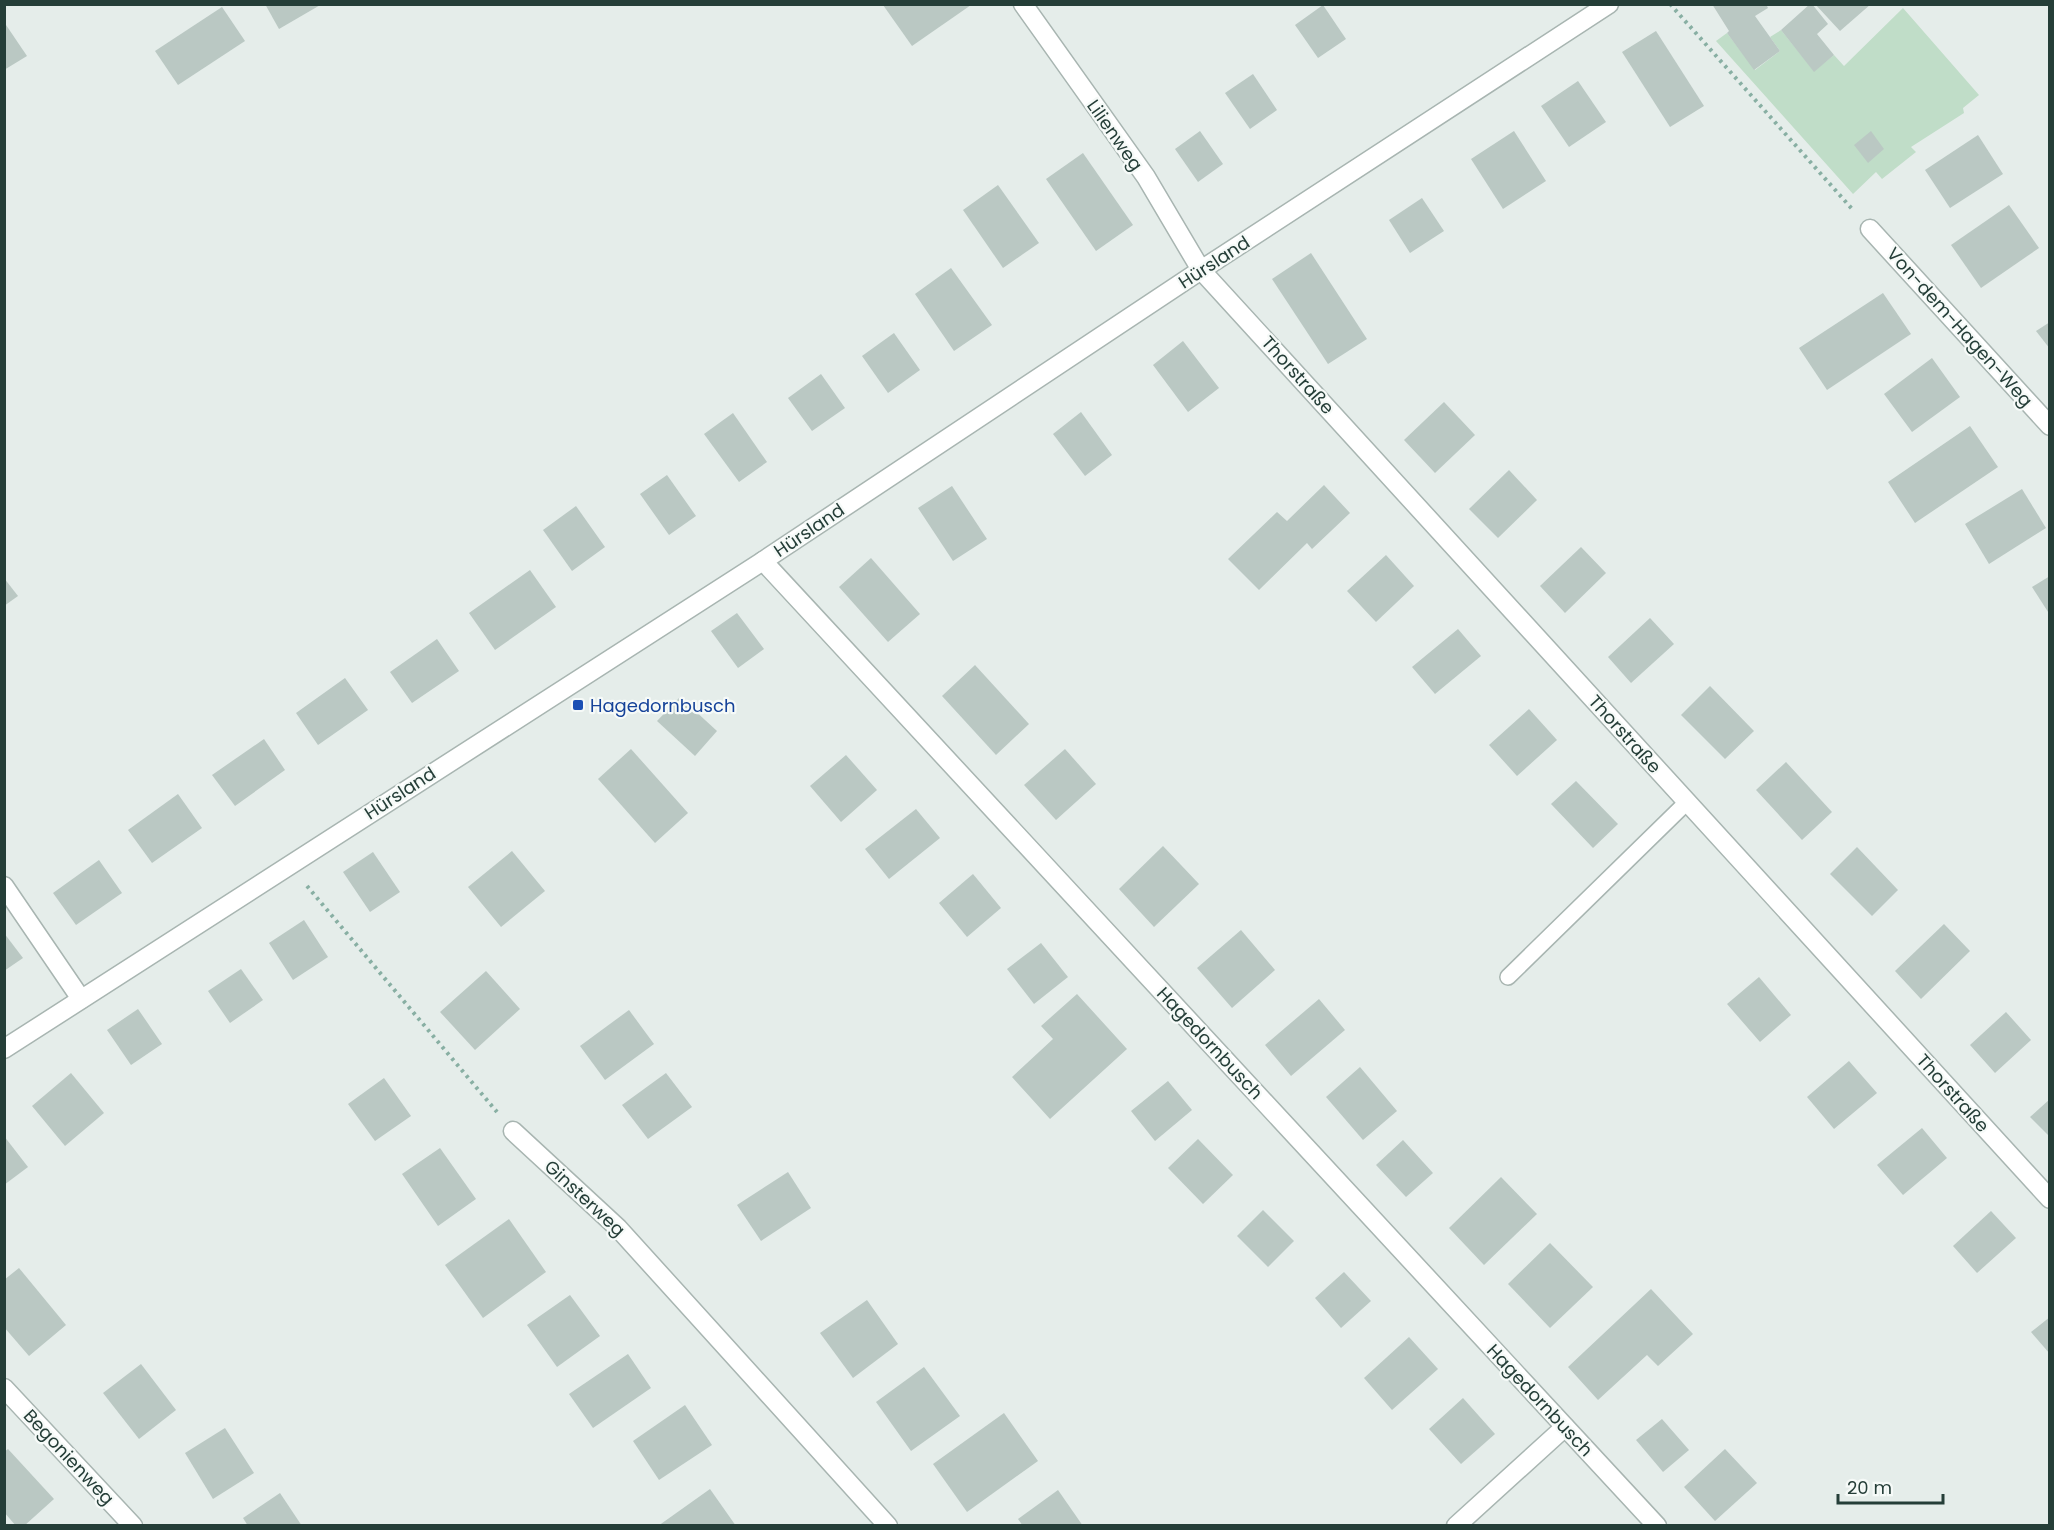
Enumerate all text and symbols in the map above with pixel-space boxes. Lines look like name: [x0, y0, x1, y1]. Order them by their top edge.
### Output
street label: Lilienweg: [1081, 94, 1149, 176]
street label: Hürsland: [1173, 230, 1255, 294]
street label: Von-dem-Hagen-Weg: [1881, 242, 2039, 412]
street label: Thorstraße: [1256, 330, 1340, 420]
street label: Hürsland: [769, 497, 849, 563]
street label: Thorstraße: [1583, 689, 1667, 779]
place label: Hagedornbusch: [590, 693, 735, 718]
marker: Hagedornbusch: [571, 698, 585, 712]
street label: Hürsland: [359, 761, 441, 825]
street label: Hagedornbusch: [1151, 981, 1269, 1105]
street label: Thorstraße: [1911, 1048, 1995, 1138]
street label: Ginsterweg: [539, 1154, 631, 1242]
street label: Hagedornbusch: [1481, 1338, 1599, 1462]
street label: Begonienweg: [18, 1404, 120, 1510]
scale bar: [1838, 1467, 1943, 1505]
text: 20 m: [1847, 1475, 1892, 1500]

